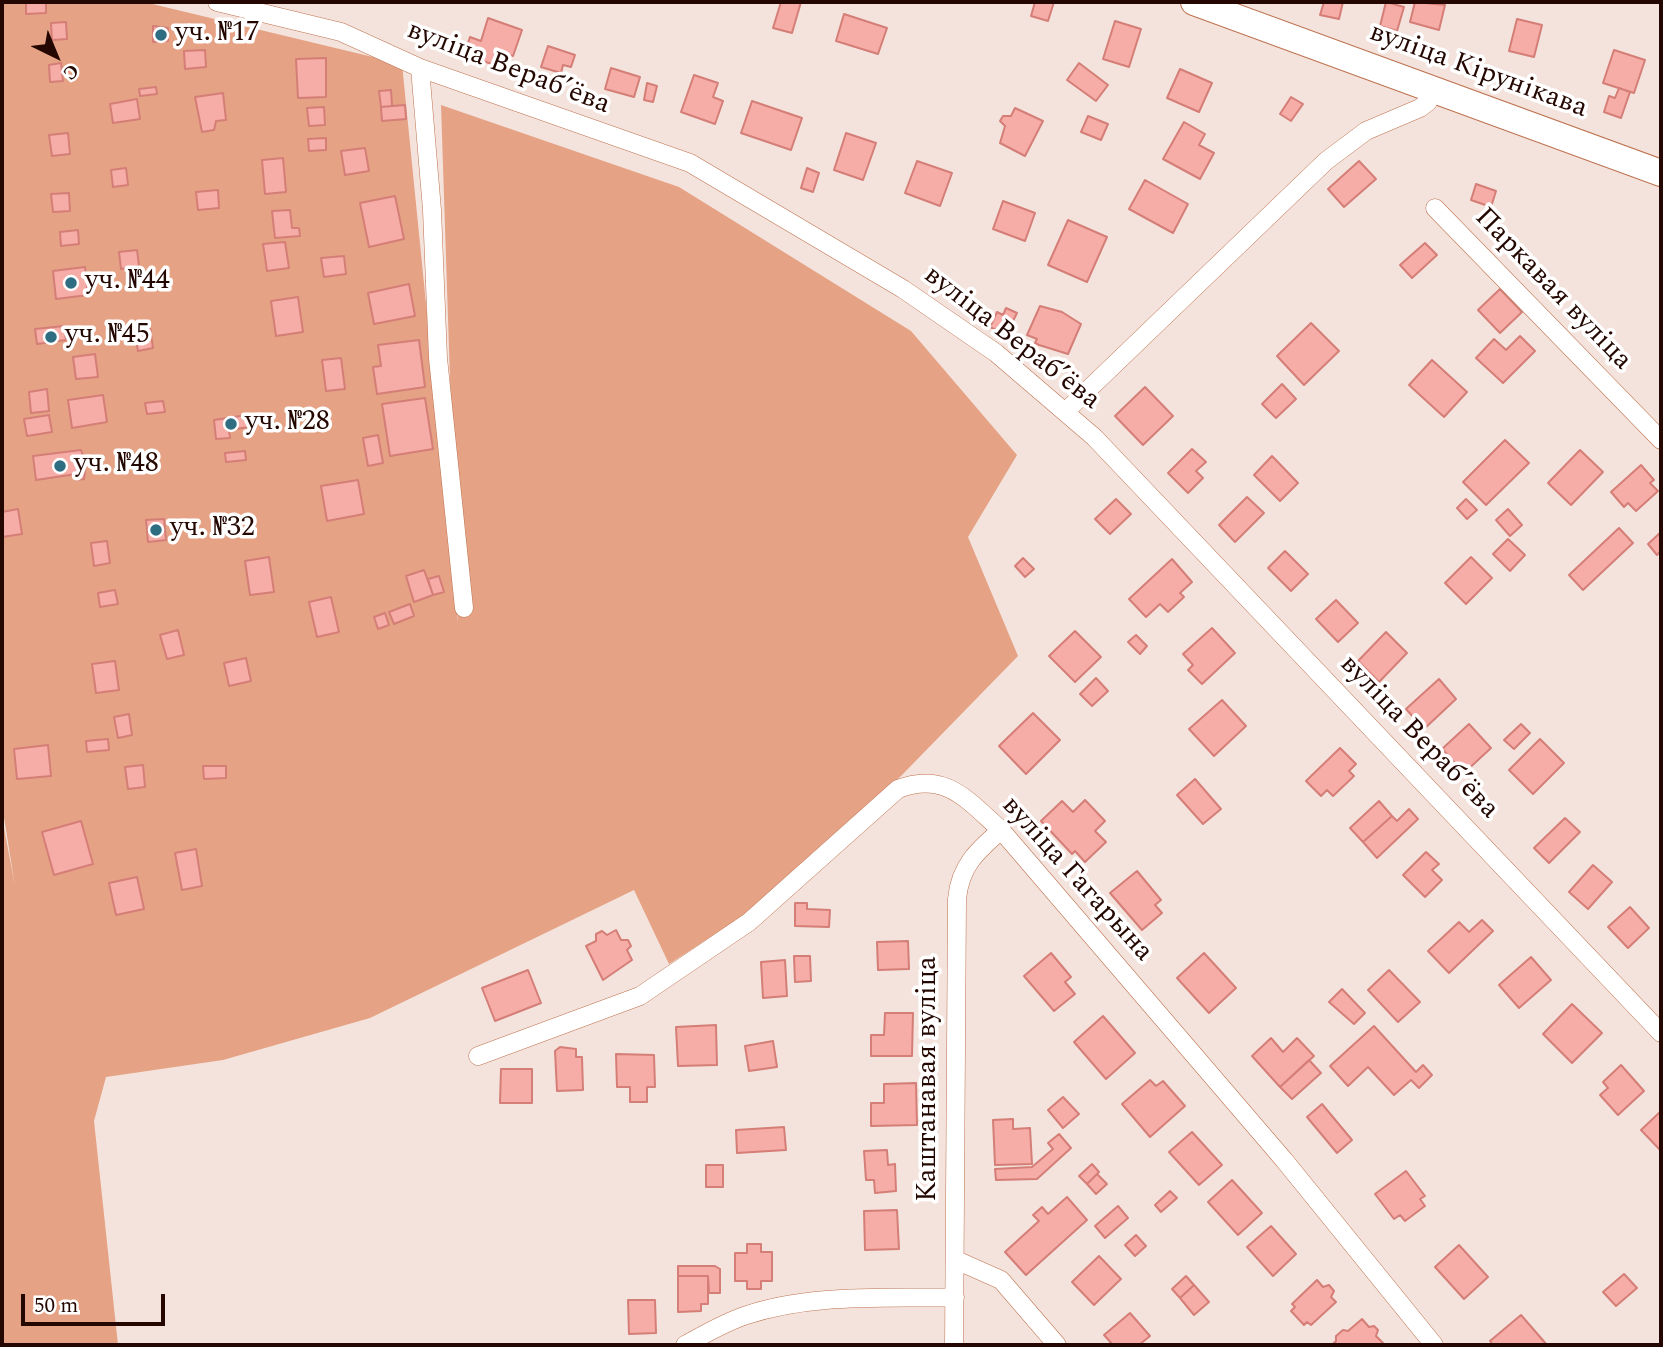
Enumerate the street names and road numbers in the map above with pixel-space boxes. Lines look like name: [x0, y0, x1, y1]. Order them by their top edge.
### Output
street label: вуліца Верабʼёва: [402, 15, 614, 123]
street label: вуліца Кірунікава: [1364, 17, 1592, 127]
street label: Паркавая вуліца: [1466, 202, 1638, 378]
street label: вуліца Верабʼёва: [916, 260, 1106, 418]
street label: вуліца Верабʼёва: [1331, 649, 1505, 827]
street label: вуліца Гагарына: [993, 790, 1159, 970]
street label: Каштанавая вуліца: [913, 956, 947, 1202]

